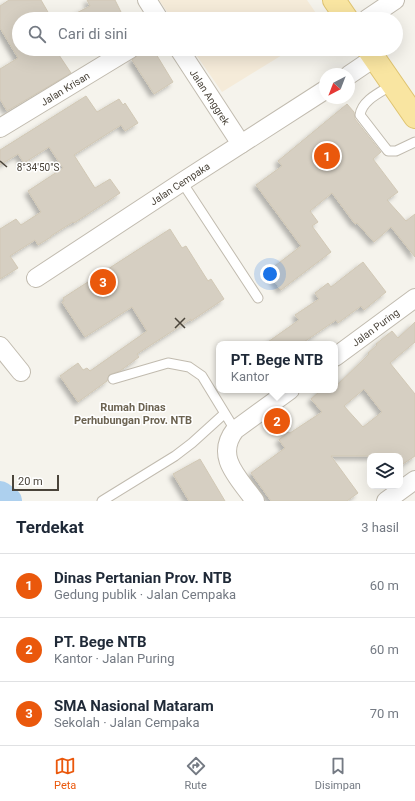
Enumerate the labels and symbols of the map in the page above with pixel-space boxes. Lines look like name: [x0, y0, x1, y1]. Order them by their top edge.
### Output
street label: Jalan Anggrek: [188, 67, 232, 128]
north arrow: [319, 68, 355, 104]
street label: Jalan Krisan: [39, 70, 92, 108]
pin: 1: [314, 141, 340, 171]
street label: Jalan Cempaka: [148, 161, 212, 208]
text: 8°34'50"S: [17, 162, 59, 173]
your location: [260, 264, 280, 284]
pin: 3: [90, 267, 116, 297]
street label: Jalan Puring: [350, 307, 401, 349]
district label: Rumah Dinas Perhubungan Prov. NTB: [74, 401, 192, 427]
pin: 2: [264, 406, 290, 436]
scale bar: [12, 473, 59, 492]

